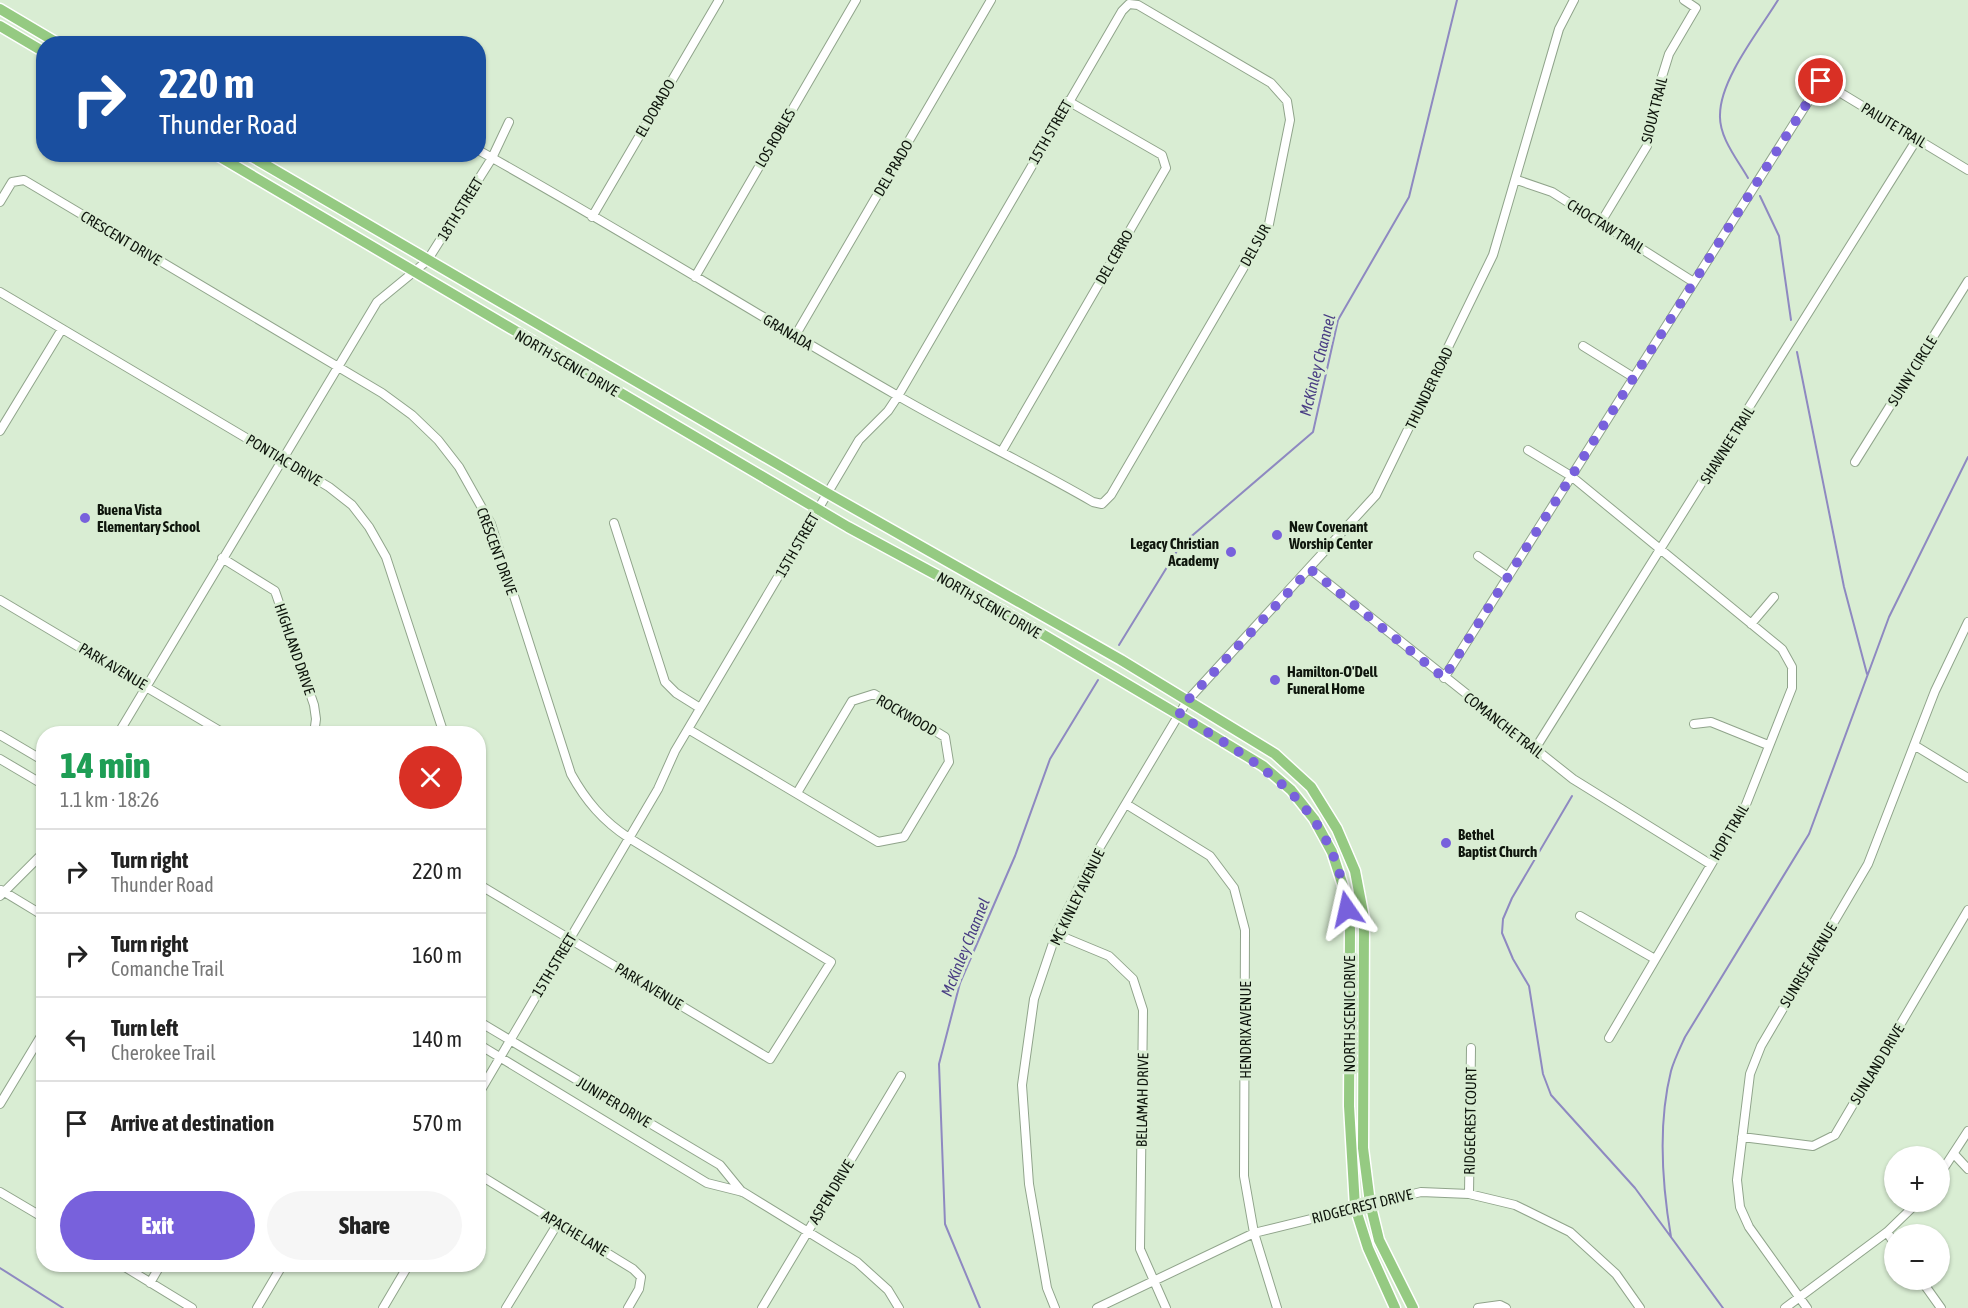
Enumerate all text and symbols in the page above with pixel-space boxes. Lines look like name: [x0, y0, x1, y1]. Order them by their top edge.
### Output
pin: [1795, 55, 1846, 106]
text: 220 m: [159, 59, 254, 107]
icon: right: [60, 60, 138, 138]
icon: arrive: [1804, 64, 1837, 97]
street label: SIOUX TRAIL: [1638, 75, 1670, 145]
street label: EL DORADO: [632, 76, 678, 140]
street label: 15TH STREET: [1025, 97, 1075, 167]
street label: PAIUTE TRAIL: [1858, 99, 1930, 151]
street label: LOS ROBLES: [752, 106, 798, 170]
text: Thunder Road: [159, 109, 298, 140]
street label: DEL PRADO: [870, 137, 916, 199]
street label: 18TH STREET: [434, 174, 486, 244]
street label: CHOCTAW TRAIL: [1564, 195, 1648, 257]
street label: CRESCENT DRIVE: [78, 207, 165, 269]
street label: DEL SUR: [1237, 221, 1274, 269]
street label: DEL CERRO: [1092, 227, 1136, 287]
street label: GRANADA: [760, 311, 816, 354]
water label: McKinley Channel: [1296, 312, 1339, 418]
street label: NORTH SCENIC DRIVE: [512, 326, 622, 400]
street label: SUNNY CIRCLE: [1884, 333, 1940, 409]
street label: THUNDER ROAD: [1402, 344, 1456, 432]
street label: SHAWNEE TRAIL: [1697, 403, 1758, 487]
street label: PONTIAC DRIVE: [243, 431, 325, 489]
place label: Buena Vista Elementary School: [97, 501, 201, 535]
street label: CRESCENT DRIVE: [473, 505, 521, 597]
street label: 15TH STREET: [772, 510, 822, 580]
marker: Buena Vista Elementary School: [78, 511, 92, 525]
place label: New Covenant Worship Center: [1288, 518, 1373, 552]
marker: New Covenant Worship Center: [1270, 528, 1284, 542]
place label: Legacy Christian Academy: [1130, 535, 1220, 569]
marker: Legacy Christian Academy: [1224, 545, 1238, 559]
street label: NORTH SCENIC DRIVE: [934, 568, 1044, 642]
street label: HIGHLAND DRIVE: [271, 601, 319, 697]
street label: PARK AVENUE: [76, 639, 150, 693]
place label: Hamilton-O'Dell Funeral Home: [1287, 663, 1379, 697]
marker: Hamilton-O'Dell Funeral Home: [1268, 673, 1282, 687]
street label: COMANCHE TRAIL: [1461, 689, 1547, 762]
street label: ROCKWOOD: [874, 691, 940, 739]
text: 14 min: [60, 744, 150, 786]
button: close: [399, 746, 462, 809]
text: 1.1 km · 18:26: [60, 788, 159, 811]
street label: HOPI TRAIL: [1706, 801, 1752, 863]
place label: Bethel Baptist Church: [1458, 826, 1537, 860]
marker: Bethel Baptist Church: [1439, 836, 1453, 850]
street label: MC KINLEY AVENUE: [1046, 846, 1108, 948]
text: Turn right: [111, 847, 188, 873]
icon: right: [60, 855, 93, 888]
text: 220 m: [412, 858, 462, 884]
text: Thunder Road: [111, 873, 214, 896]
position arrow: [1315, 877, 1379, 941]
water label: McKinley Channel: [937, 895, 994, 999]
street label: SUNRISE AVENUE: [1776, 919, 1840, 1010]
street label: 15TH STREET: [528, 930, 580, 1000]
text: Turn right: [111, 931, 188, 957]
icon: right: [60, 939, 93, 972]
text: 160 m: [412, 942, 462, 968]
street label: NORTH SCENIC DRIVE: [1341, 955, 1358, 1072]
text: Comanche Trail: [111, 957, 224, 980]
street label: PARK AVENUE: [612, 959, 686, 1013]
street label: HENDRIX AVENUE: [1237, 981, 1254, 1079]
text: Turn left: [111, 1015, 178, 1041]
street label: SUNLAND DRIVE: [1847, 1021, 1908, 1107]
icon: left: [60, 1023, 93, 1056]
text: 140 m: [412, 1026, 462, 1052]
text: Cherokee Trail: [111, 1041, 216, 1064]
street label: BELLAMAH DRIVE: [1133, 1052, 1151, 1147]
street label: RIDGECREST COURT: [1461, 1067, 1479, 1175]
street label: JUNIPER DRIVE: [574, 1073, 655, 1131]
icon: arrive: [60, 1107, 93, 1140]
text: Arrive at destination: [111, 1110, 274, 1136]
text: 570 m: [412, 1110, 462, 1136]
map controls: [1884, 1146, 1950, 1290]
button: +: [1884, 1146, 1950, 1212]
street label: ASPEN DRIVE: [805, 1156, 857, 1227]
street label: RIDGECREST DRIVE: [1310, 1185, 1415, 1227]
button: Exit: [60, 1191, 255, 1260]
button: Share: [267, 1191, 462, 1260]
street label: APACHE LANE: [539, 1207, 612, 1260]
button: −: [1884, 1224, 1950, 1290]

